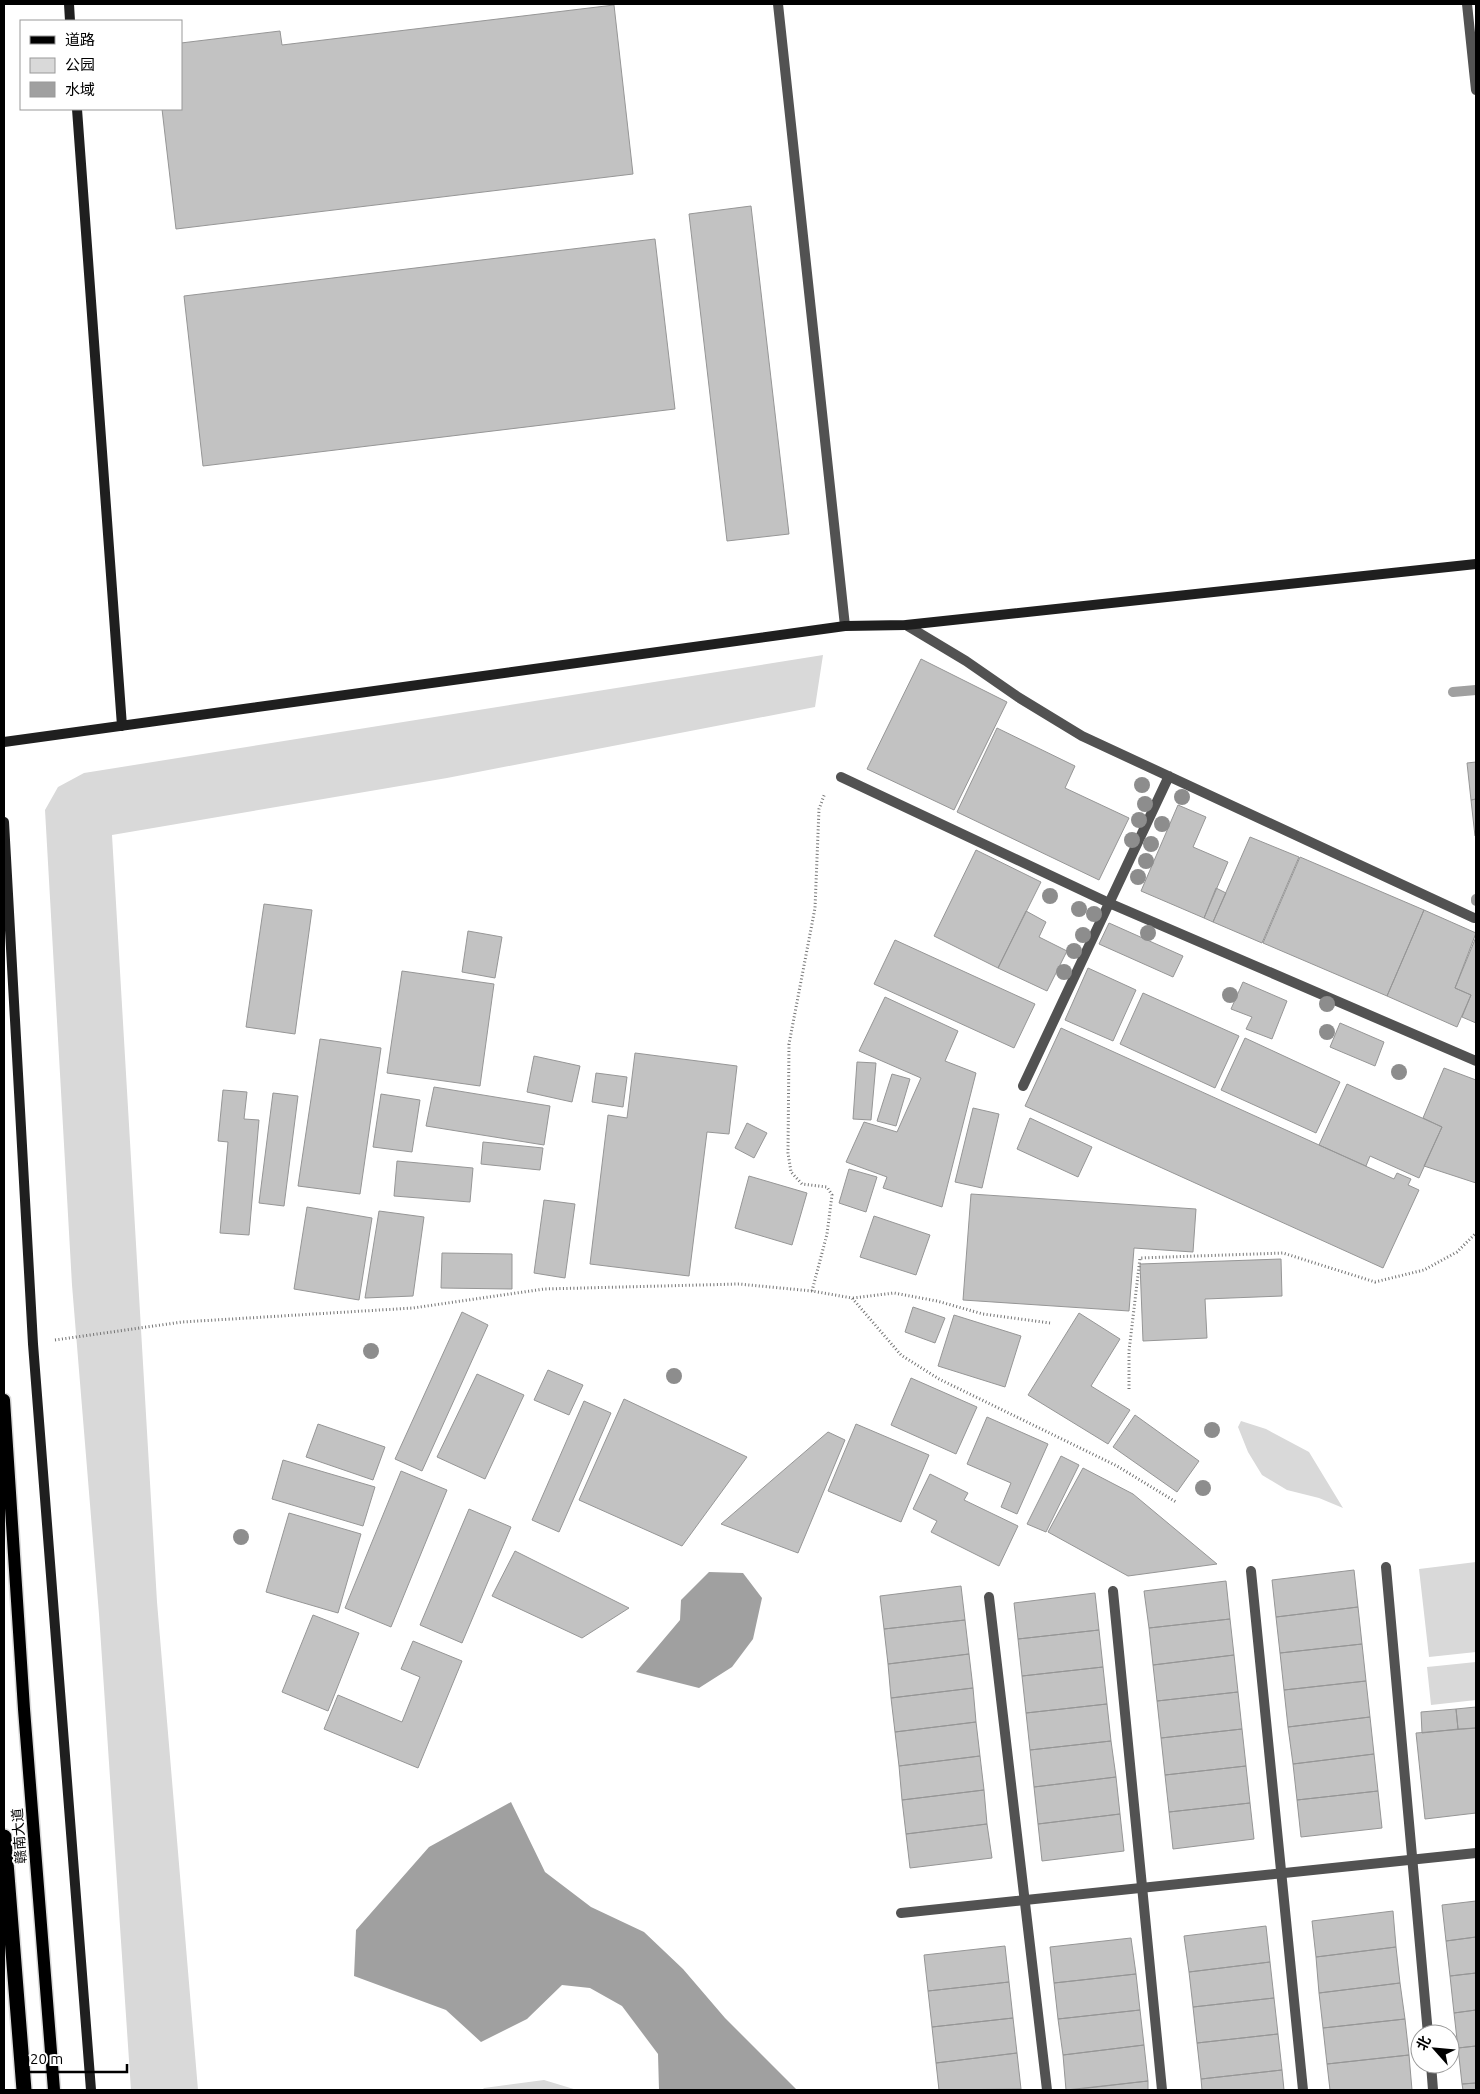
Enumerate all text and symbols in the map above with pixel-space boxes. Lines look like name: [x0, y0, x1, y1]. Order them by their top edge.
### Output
legend: [20, 20, 182, 110]
text: 道路: [65, 31, 95, 48]
text: 公园: [65, 56, 95, 73]
text: 水域: [65, 81, 95, 98]
street label: 赣南大道: [9, 1808, 29, 1864]
north arrow: [1410, 2024, 1460, 2074]
text: 北: [1413, 2033, 1434, 2053]
scale bar: [22, 2042, 128, 2074]
text: 20 m: [30, 2050, 63, 2067]

